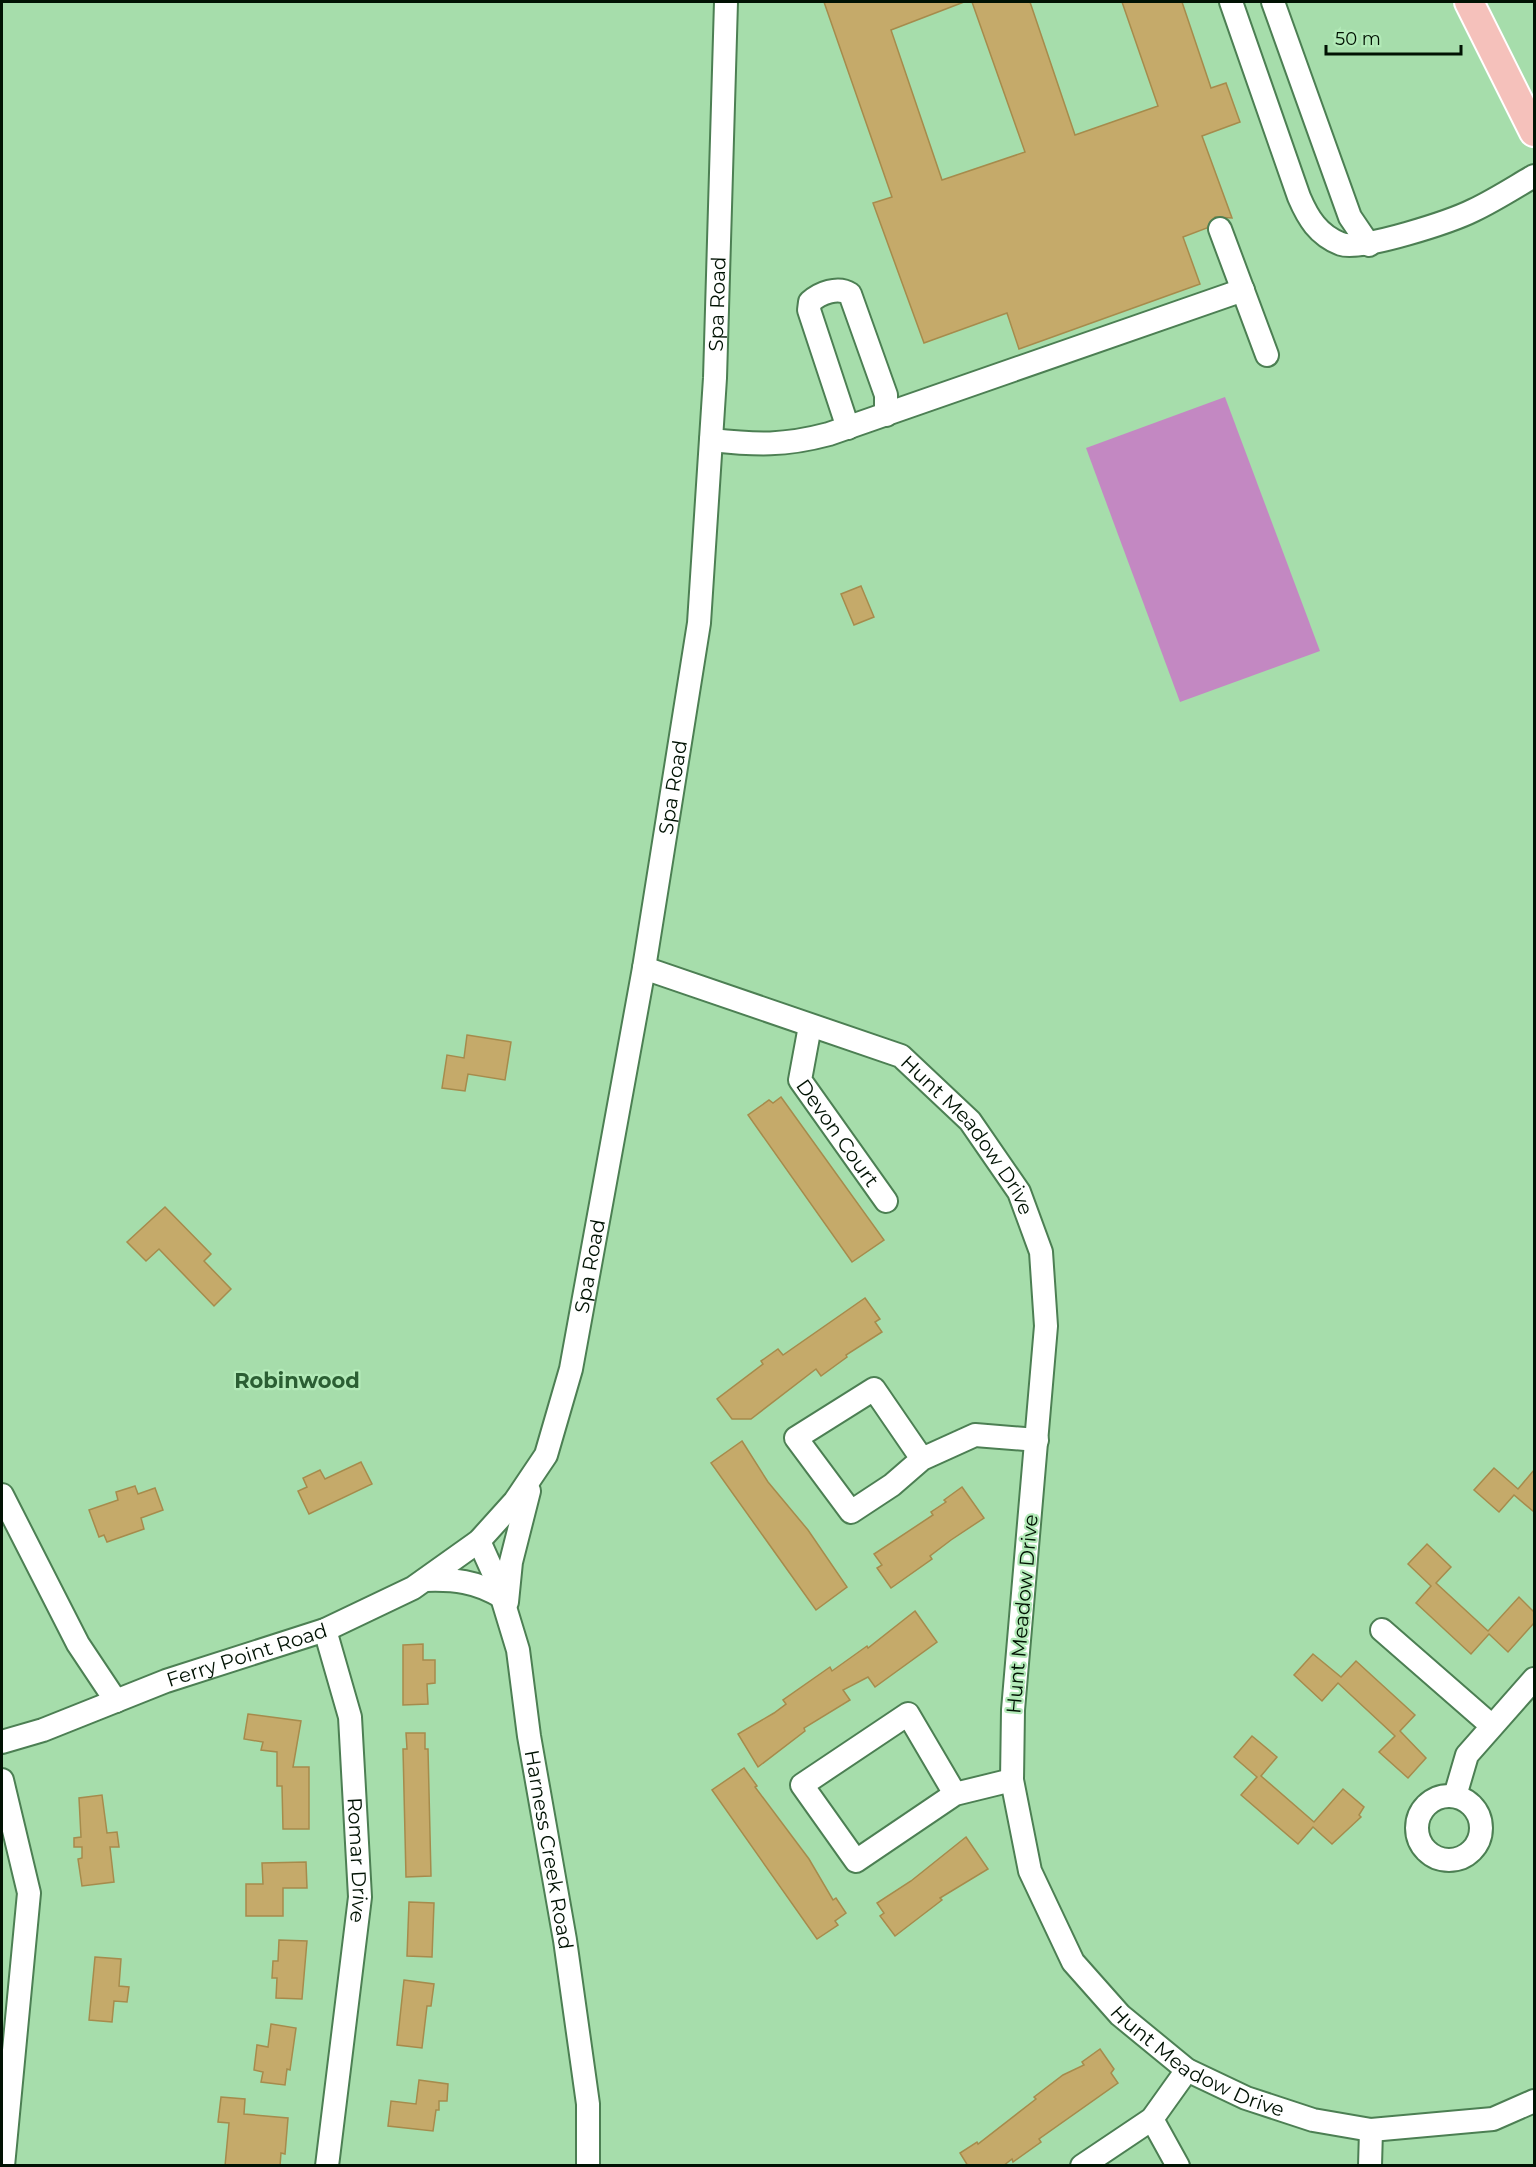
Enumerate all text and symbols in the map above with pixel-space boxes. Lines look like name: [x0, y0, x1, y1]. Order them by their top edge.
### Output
scale bar: [1326, 18, 1461, 56]
text: 50 m: [1335, 28, 1381, 50]
street label: Spa Road: [704, 256, 731, 352]
street label: Spa Road: [653, 738, 692, 836]
street label: Hunt Meadow Drive: [896, 1050, 1038, 1218]
street label: Devon Court: [791, 1075, 884, 1192]
street label: Spa Road: [569, 1217, 610, 1315]
district label: Robinwood: [234, 1368, 360, 1393]
street label: Hunt Meadow Drive: [1001, 1513, 1043, 1715]
street label: Ferry Point Road: [163, 1618, 330, 1692]
street label: Harness Creek Road: [520, 1748, 578, 1951]
street label: Romar Drive: [342, 1797, 372, 1924]
street label: Hunt Meadow Drive: [1105, 2001, 1288, 2122]

